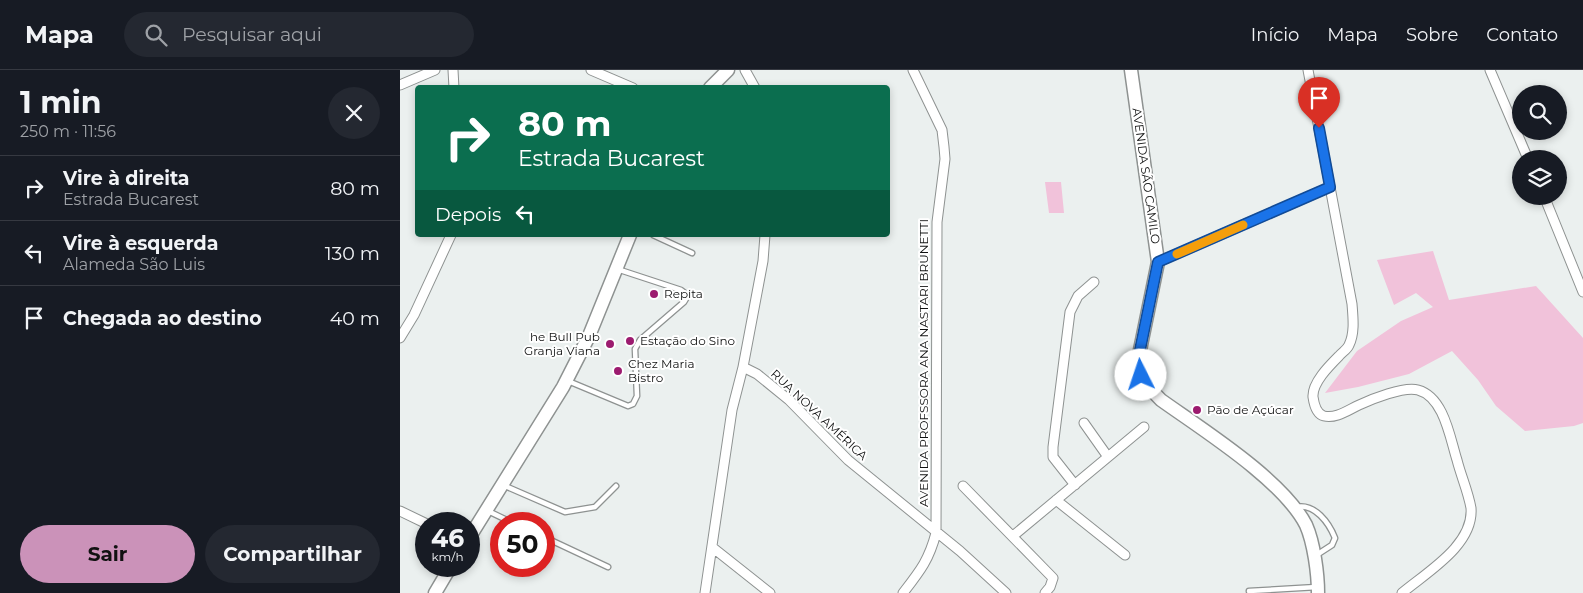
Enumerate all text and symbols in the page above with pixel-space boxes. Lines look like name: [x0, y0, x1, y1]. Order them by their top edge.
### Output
search box: [124, 12, 474, 57]
text: Mapa: [25, 20, 94, 49]
icon: search: [142, 21, 170, 49]
text: Pesquisar aqui: [182, 23, 322, 46]
text: Início: [1251, 24, 1299, 46]
text: Mapa: [1327, 24, 1378, 46]
text: Sobre: [1406, 24, 1458, 46]
text: Contato: [1486, 24, 1558, 46]
pin: [1298, 77, 1340, 128]
text: 1 min: [20, 84, 101, 121]
icon: arrive: [1305, 84, 1333, 112]
map controls: [1512, 85, 1567, 205]
button: search: [1512, 85, 1567, 140]
button: close: [328, 87, 380, 139]
text: 80 m: [518, 102, 612, 145]
icon: right: [435, 105, 500, 170]
street label: AVENIDA SÃO CAMILO: [1130, 107, 1163, 245]
text: 250 m · 11:56: [20, 122, 116, 141]
text: Estrada Bucarest: [518, 145, 705, 172]
button: layers: [1512, 150, 1567, 205]
text: Vire à direita: [63, 167, 190, 190]
icon: right: [20, 174, 48, 202]
text: 80 m: [330, 177, 380, 200]
text: Estrada Bucarest: [63, 190, 199, 209]
icon: left: [511, 200, 539, 228]
text: Depois: [435, 203, 501, 226]
street label: AVENIDA PROFSSORA ANA NASTARI BRUNETTI: [916, 219, 931, 507]
text: Vire à esquerda: [63, 232, 218, 255]
icon: left: [20, 239, 48, 267]
text: 130 m: [325, 242, 380, 265]
text: Alameda São Luis: [63, 255, 205, 274]
place label: Repita: [664, 286, 703, 301]
marker: Repita: [648, 288, 660, 300]
icon: arrive: [20, 304, 48, 332]
text: Chegada ao destino: [63, 307, 262, 330]
text: 40 m: [330, 307, 380, 330]
place label: he Bull Pub Granja Viana: [524, 329, 600, 358]
place label: Estação do Sino: [640, 333, 735, 348]
marker: Estação do Sino: [624, 335, 636, 347]
marker: he Bull Pub Granja Viana: [604, 338, 616, 350]
position arrow: [1114, 348, 1166, 400]
place label: Chez Maria Bistro: [628, 356, 695, 385]
marker: Chez Maria Bistro: [612, 365, 624, 377]
street label: RUA NOVA AMÉRICA: [768, 366, 871, 463]
place label: Pão de Açúcar: [1207, 402, 1294, 417]
marker: Pão de Açúcar: [1191, 404, 1203, 416]
speed limit sign: 50: [490, 512, 555, 577]
text: 46: [431, 523, 464, 553]
button: Sair: [20, 525, 195, 583]
button: Compartilhar: [205, 525, 380, 583]
text: km/h: [431, 549, 464, 564]

